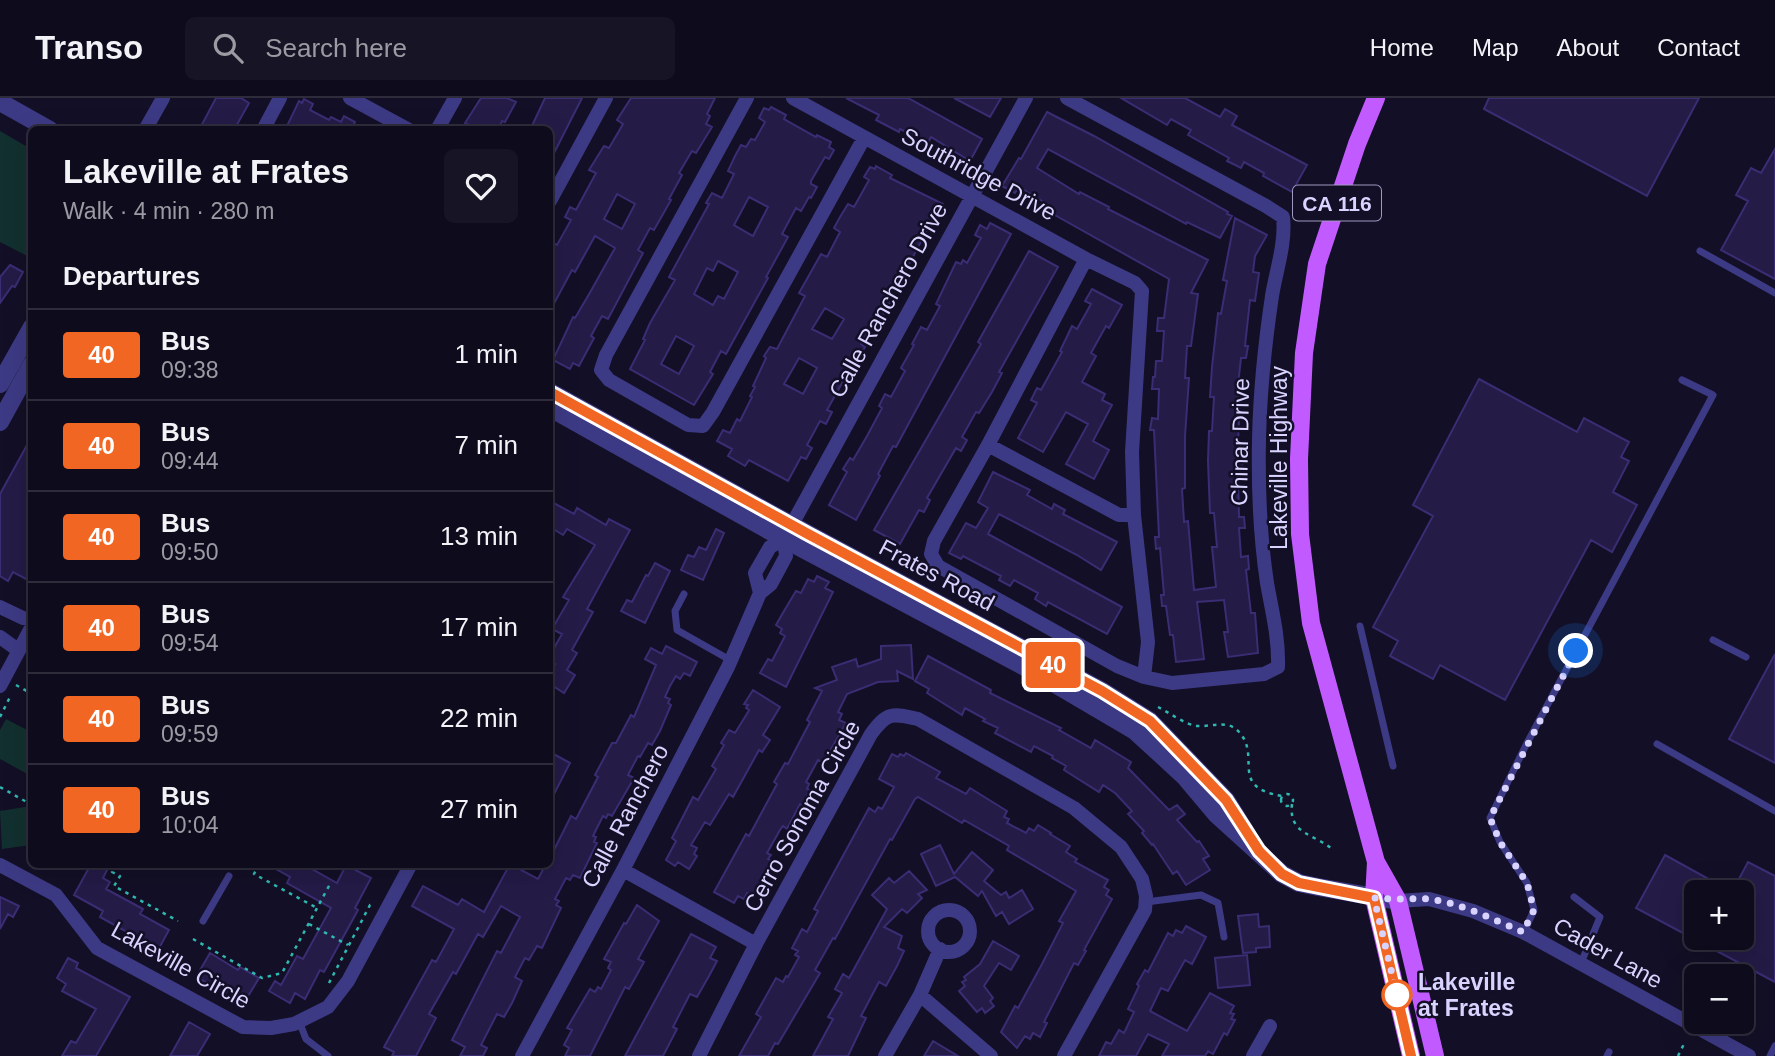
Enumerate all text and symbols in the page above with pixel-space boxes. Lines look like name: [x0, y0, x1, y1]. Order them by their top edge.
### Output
search box: [185, 17, 675, 80]
text: Transo: [35, 29, 143, 66]
icon: search: [209, 29, 247, 67]
text: Search here: [265, 33, 407, 63]
text: Home: [1370, 34, 1434, 61]
text: Map: [1472, 34, 1519, 61]
text: About: [1557, 34, 1619, 61]
text: Contact: [1657, 34, 1740, 61]
street label: Southridge Drive: [897, 122, 1061, 226]
button: heart: [444, 149, 518, 223]
text: Lakeville at Frates: [63, 153, 349, 190]
road number: CA 116: [1293, 186, 1381, 220]
text: Walk · 4 min · 280 m: [63, 198, 274, 224]
street label: Calle Ranchero Drive: [824, 198, 952, 402]
text: Departures: [63, 261, 200, 291]
text: Bus: [161, 326, 210, 356]
text: 1 min: [454, 339, 518, 369]
text: 40: [88, 341, 115, 368]
text: 09:38: [161, 357, 219, 383]
street label: Lakeville Highway: [1266, 365, 1292, 550]
street label: Chinar Drive: [1226, 378, 1254, 506]
text: Bus: [161, 417, 210, 447]
text: 7 min: [454, 430, 518, 460]
text: 40: [88, 432, 115, 459]
text: 09:44: [161, 448, 219, 474]
text: Bus: [161, 508, 210, 538]
text: 13 min: [440, 521, 518, 551]
text: 40: [88, 523, 115, 550]
street label: Frates Road: [875, 534, 999, 616]
text: 09:50: [161, 539, 219, 565]
text: Bus: [161, 599, 210, 629]
text: 17 min: [440, 612, 518, 642]
text: 40: [88, 614, 115, 641]
text: 09:54: [161, 630, 219, 656]
your location: [1558, 633, 1593, 668]
line badge: 40: [1021, 642, 1084, 688]
text: 40: [1040, 651, 1066, 678]
text: Bus: [161, 690, 210, 720]
text: 22 min: [440, 703, 518, 733]
text: 40: [88, 705, 115, 732]
street label: Cerro Sonoma Circle: [739, 716, 865, 916]
text: 09:59: [161, 721, 219, 747]
street label: Calle Ranchero: [576, 740, 674, 892]
text: Bus: [161, 781, 210, 811]
text: 27 min: [440, 794, 518, 824]
text: 40: [88, 796, 115, 823]
text: 10:04: [161, 812, 219, 838]
map controls: [1684, 880, 1754, 1034]
button: +: [1684, 880, 1754, 950]
street label: Cader Lane: [1549, 912, 1667, 994]
street label: Lakeville Circle: [107, 916, 255, 1014]
button: −: [1684, 964, 1754, 1034]
place label: Lakeville at Frates: [1418, 969, 1515, 1021]
marker: Lakeville at Frates: [1382, 980, 1412, 1010]

